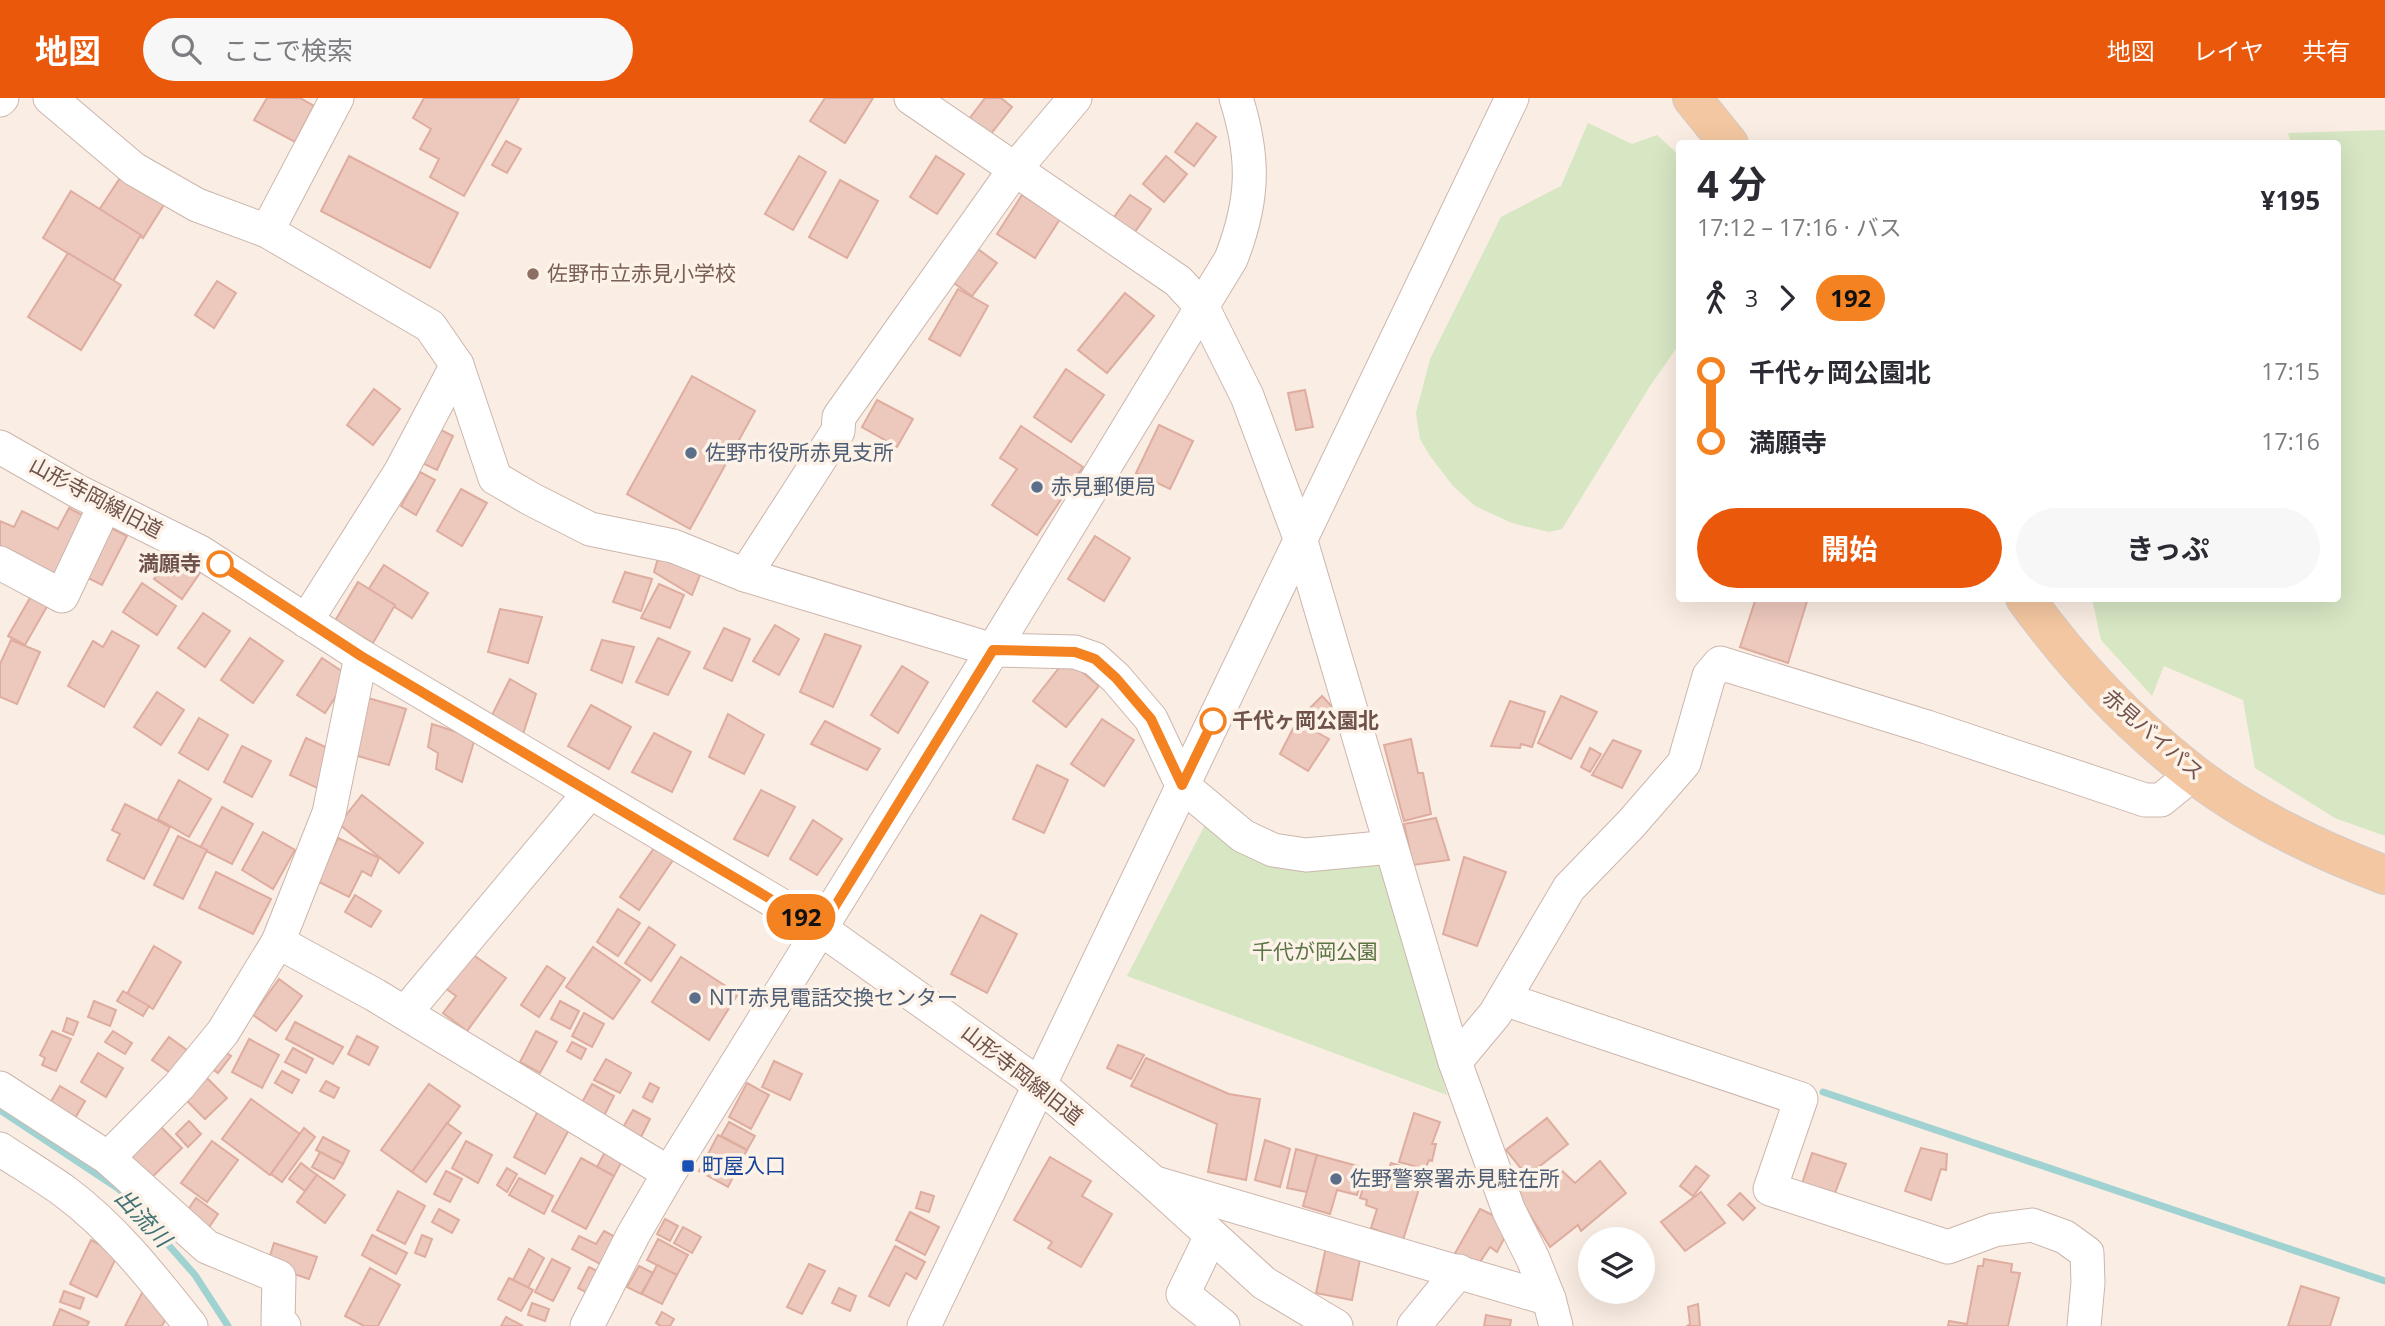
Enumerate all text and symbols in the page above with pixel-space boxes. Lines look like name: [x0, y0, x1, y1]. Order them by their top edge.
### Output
search box: [143, 18, 633, 81]
text: 地図: [35, 28, 101, 73]
icon: search: [167, 30, 205, 68]
text: ここで検索: [223, 32, 353, 68]
text: 地図: [2107, 34, 2155, 67]
text: レイヤ: [2193, 34, 2264, 67]
text: 共有: [2302, 34, 2350, 67]
text: 4 分: [1697, 157, 1767, 209]
text: ¥195: [2261, 182, 2320, 218]
text: 17:12 – 17:16 · バス: [1697, 211, 1902, 243]
place label: 佐野市立赤見小学校: [547, 259, 736, 287]
marker: 佐野市立赤見小学校: [525, 266, 541, 282]
icon: walk: [1697, 279, 1735, 317]
icon: forward: [1768, 279, 1806, 317]
text: 192: [1830, 281, 1871, 314]
text: 3: [1745, 282, 1758, 314]
text: 千代ヶ岡公園北: [1749, 354, 1931, 390]
text: 17:15: [2261, 355, 2320, 387]
text: 満願寺: [1749, 424, 1827, 460]
text: 17:16: [2261, 425, 2320, 457]
place label: 佐野市役所赤見支所: [705, 438, 894, 466]
marker: 佐野市役所赤見支所: [683, 445, 699, 461]
street label: 山形寺岡線旧道: [25, 450, 168, 544]
place label: 赤見郵便局: [1051, 472, 1156, 500]
marker: 赤見郵便局: [1029, 479, 1045, 495]
button: 開始: [1697, 508, 2002, 588]
button: きっぷ: [2016, 508, 2320, 588]
place label: 満願寺: [138, 549, 201, 577]
marker: 満願寺: [207, 551, 233, 577]
street label: 赤見バイパス: [2097, 682, 2210, 786]
place label: 千代ヶ岡公園北: [1232, 706, 1379, 734]
marker: 千代ヶ岡公園北: [1200, 708, 1226, 734]
line badge: 192: [761, 894, 841, 940]
text: 192: [780, 900, 822, 933]
park label: 千代が岡公園: [1252, 937, 1378, 965]
place label: NTT赤見電話交換センター: [709, 983, 958, 1011]
marker: NTT赤見電話交換センター: [687, 990, 703, 1006]
street label: 山形寺岡線旧道: [956, 1018, 1089, 1130]
place label: 町屋入口: [702, 1151, 786, 1179]
marker: 町屋入口: [680, 1158, 696, 1174]
place label: 佐野警察署赤見駐在所: [1350, 1164, 1560, 1192]
marker: 佐野警察署赤見駐在所: [1328, 1171, 1344, 1187]
water label: 出流川: [109, 1181, 181, 1256]
map controls: [1578, 1227, 1655, 1304]
button: layers: [1578, 1227, 1655, 1304]

